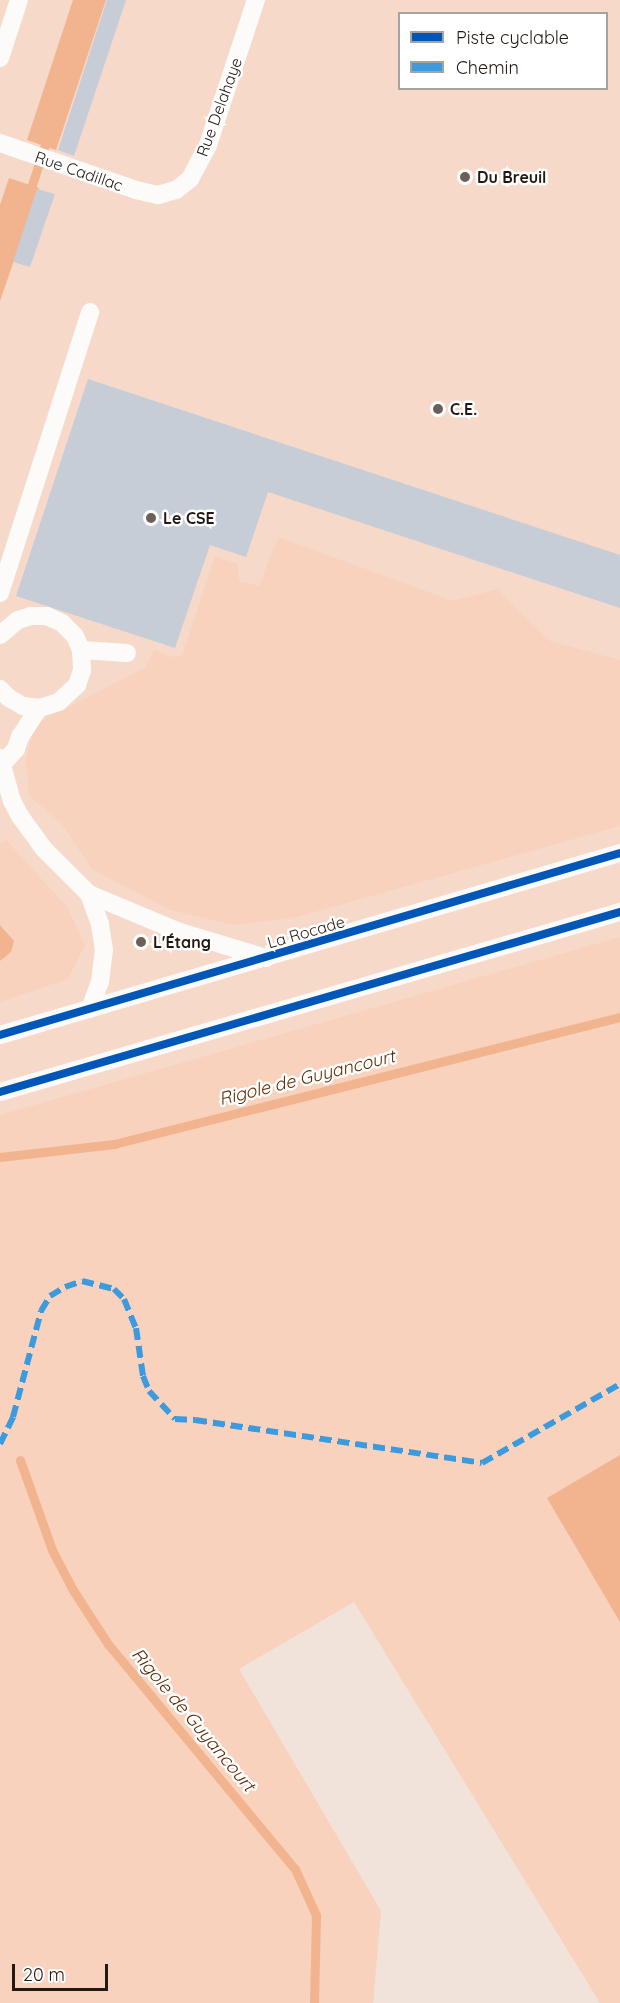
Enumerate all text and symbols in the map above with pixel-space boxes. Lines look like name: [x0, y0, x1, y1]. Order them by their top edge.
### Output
legend: [398, 12, 608, 90]
text: Piste cyclable: [456, 26, 569, 49]
street label: Rue Delahaye: [192, 55, 246, 159]
text: Chemin: [456, 56, 519, 79]
street label: Rue Cadillac: [33, 147, 125, 195]
place label: Du Breuil: [477, 167, 546, 187]
marker: Du Breuil: [458, 170, 472, 184]
place label: C.E.: [450, 399, 477, 419]
marker: C.E.: [431, 402, 445, 416]
place label: Le CSE: [163, 508, 215, 528]
marker: Le CSE: [144, 511, 158, 525]
street label: La Rocade: [265, 912, 347, 952]
place label: L'Étang: [153, 932, 211, 952]
marker: L'Étang: [134, 935, 148, 949]
water label: Rigole de Guyancourt: [217, 1046, 397, 1110]
water label: Rigole de Guyancourt: [127, 1644, 259, 1796]
scale bar: [15, 1952, 111, 1990]
text: 20 m: [23, 1963, 65, 1986]

